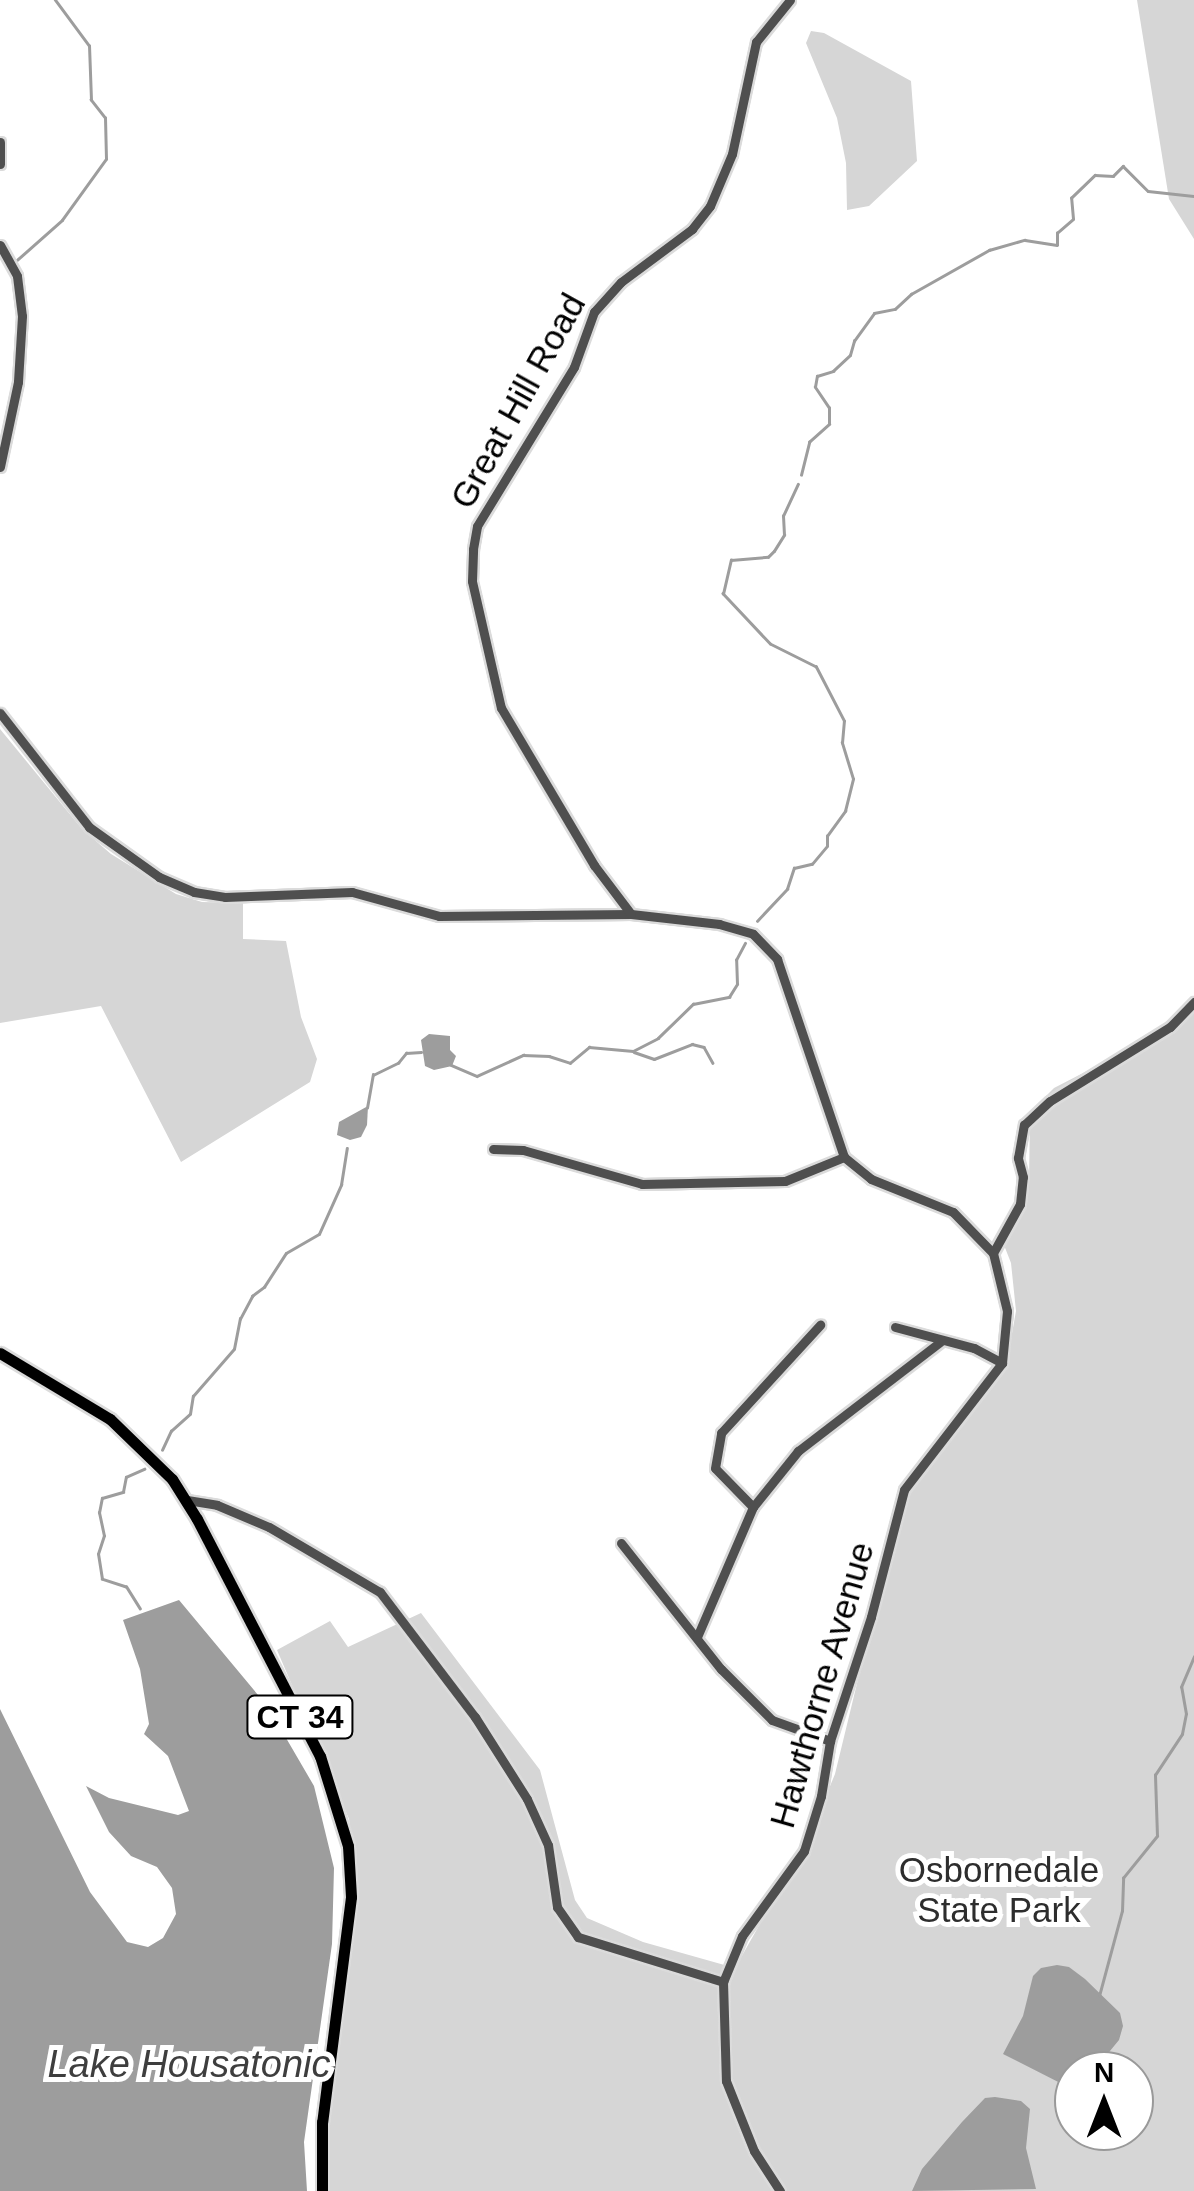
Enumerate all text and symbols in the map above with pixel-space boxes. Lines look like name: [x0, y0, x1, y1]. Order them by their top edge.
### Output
street label: Great Hill Road: [442, 286, 594, 516]
street label: Hawthorne Avenue: [761, 1536, 883, 1834]
road number: CT 34: [245, 1690, 355, 1744]
park label: Osbornedale State Park: [899, 1849, 1099, 1931]
water label: Lake Housatonic: [47, 2042, 331, 2088]
north arrow: [1054, 2051, 1154, 2151]
text: N: [1094, 2057, 1114, 2088]

